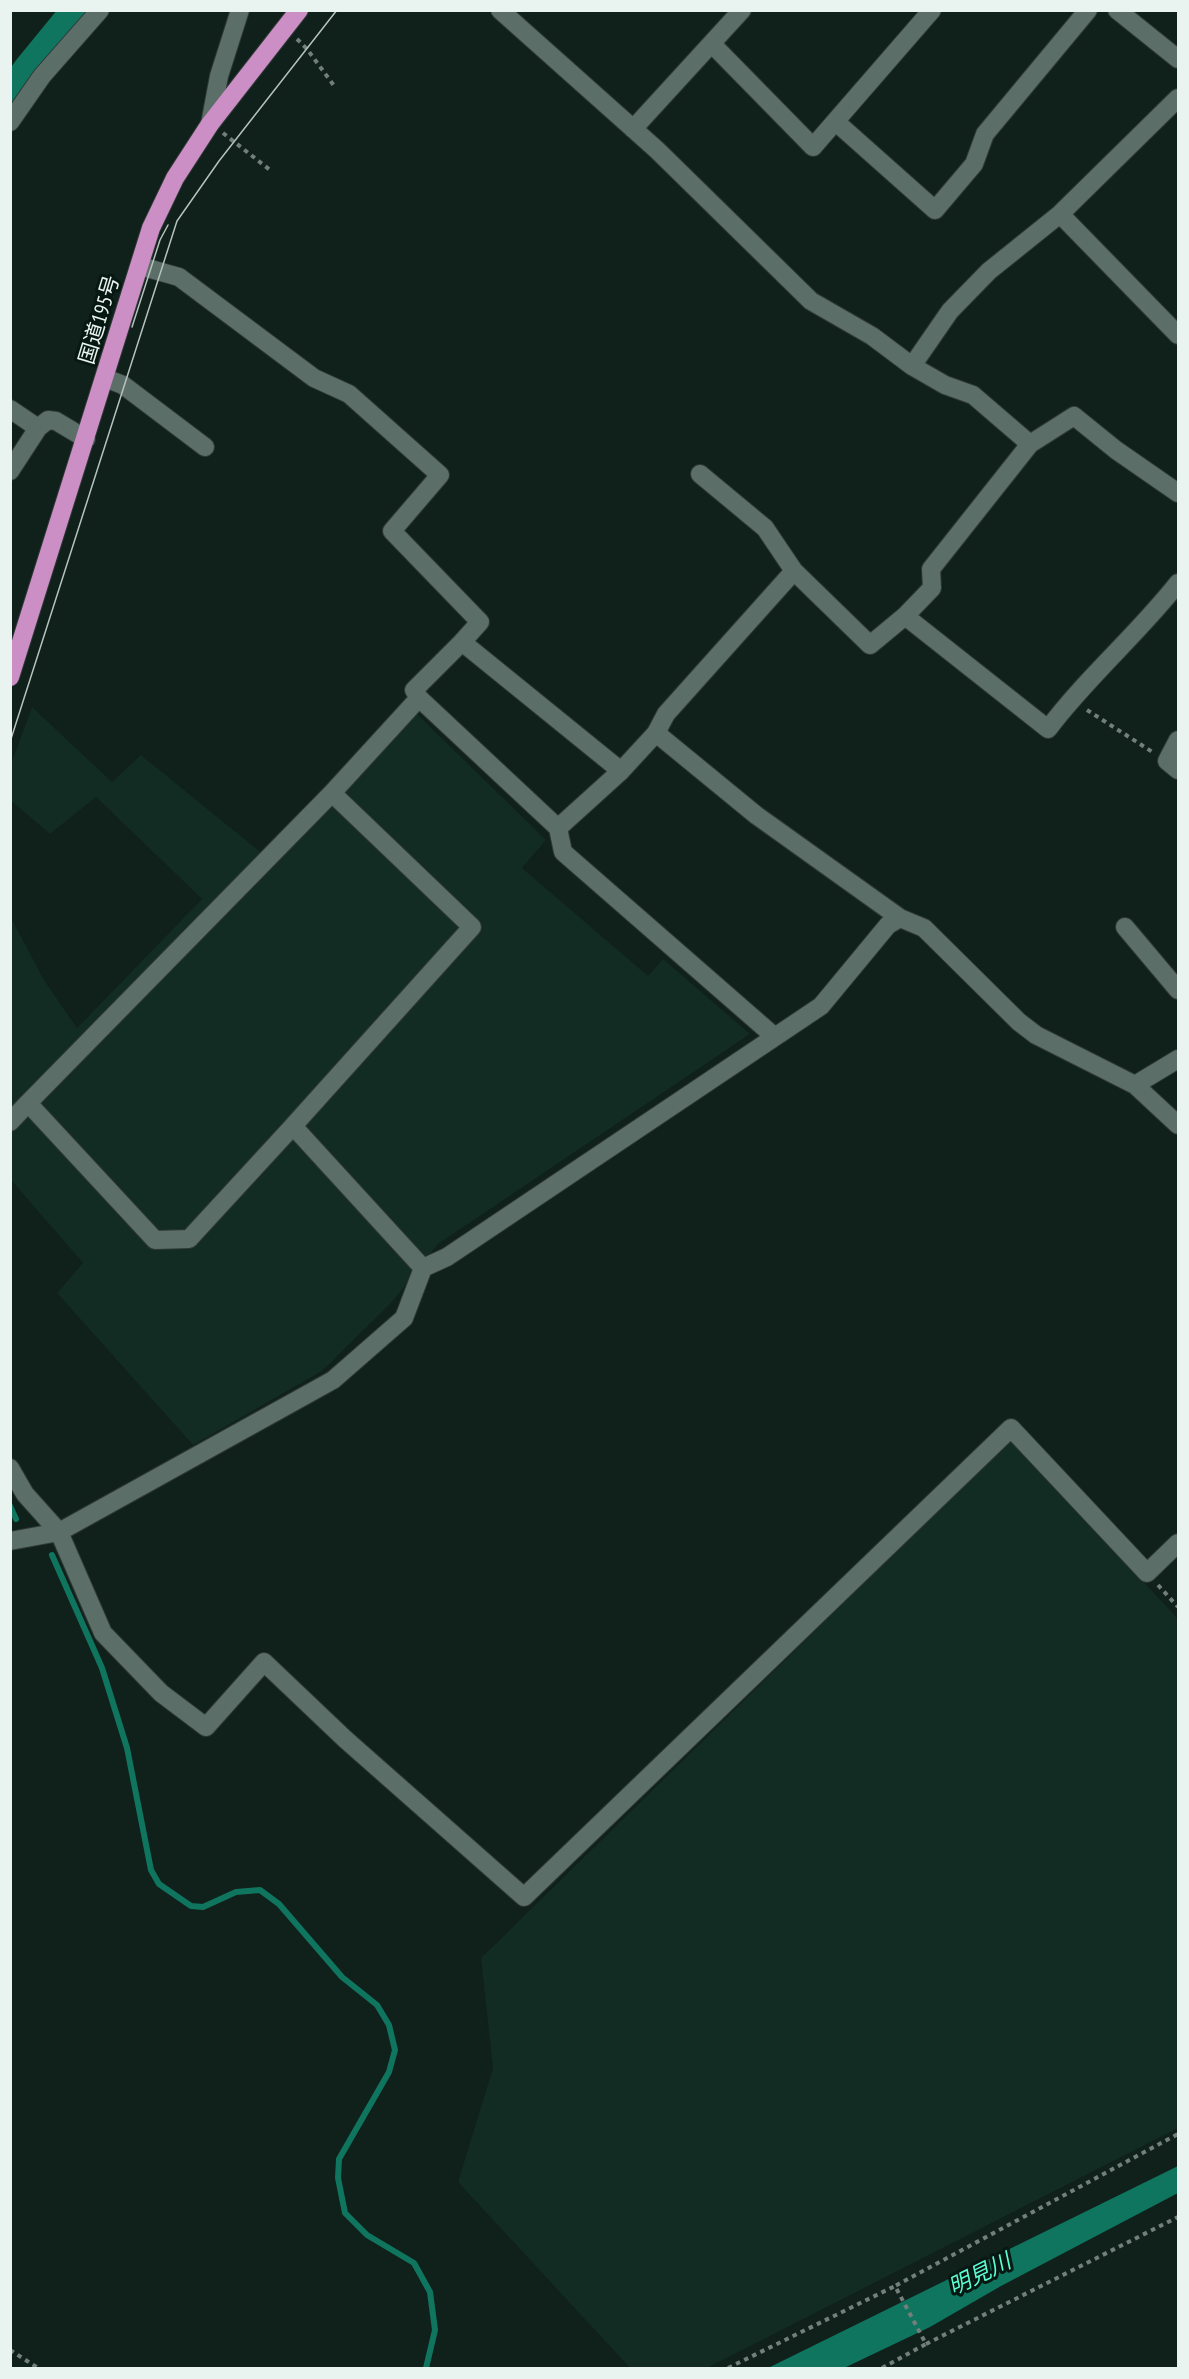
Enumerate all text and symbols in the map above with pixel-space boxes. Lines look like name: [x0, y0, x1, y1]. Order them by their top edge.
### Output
street label: 国道195号: [75, 273, 125, 367]
water label: 明見川: [945, 2249, 1015, 2301]

